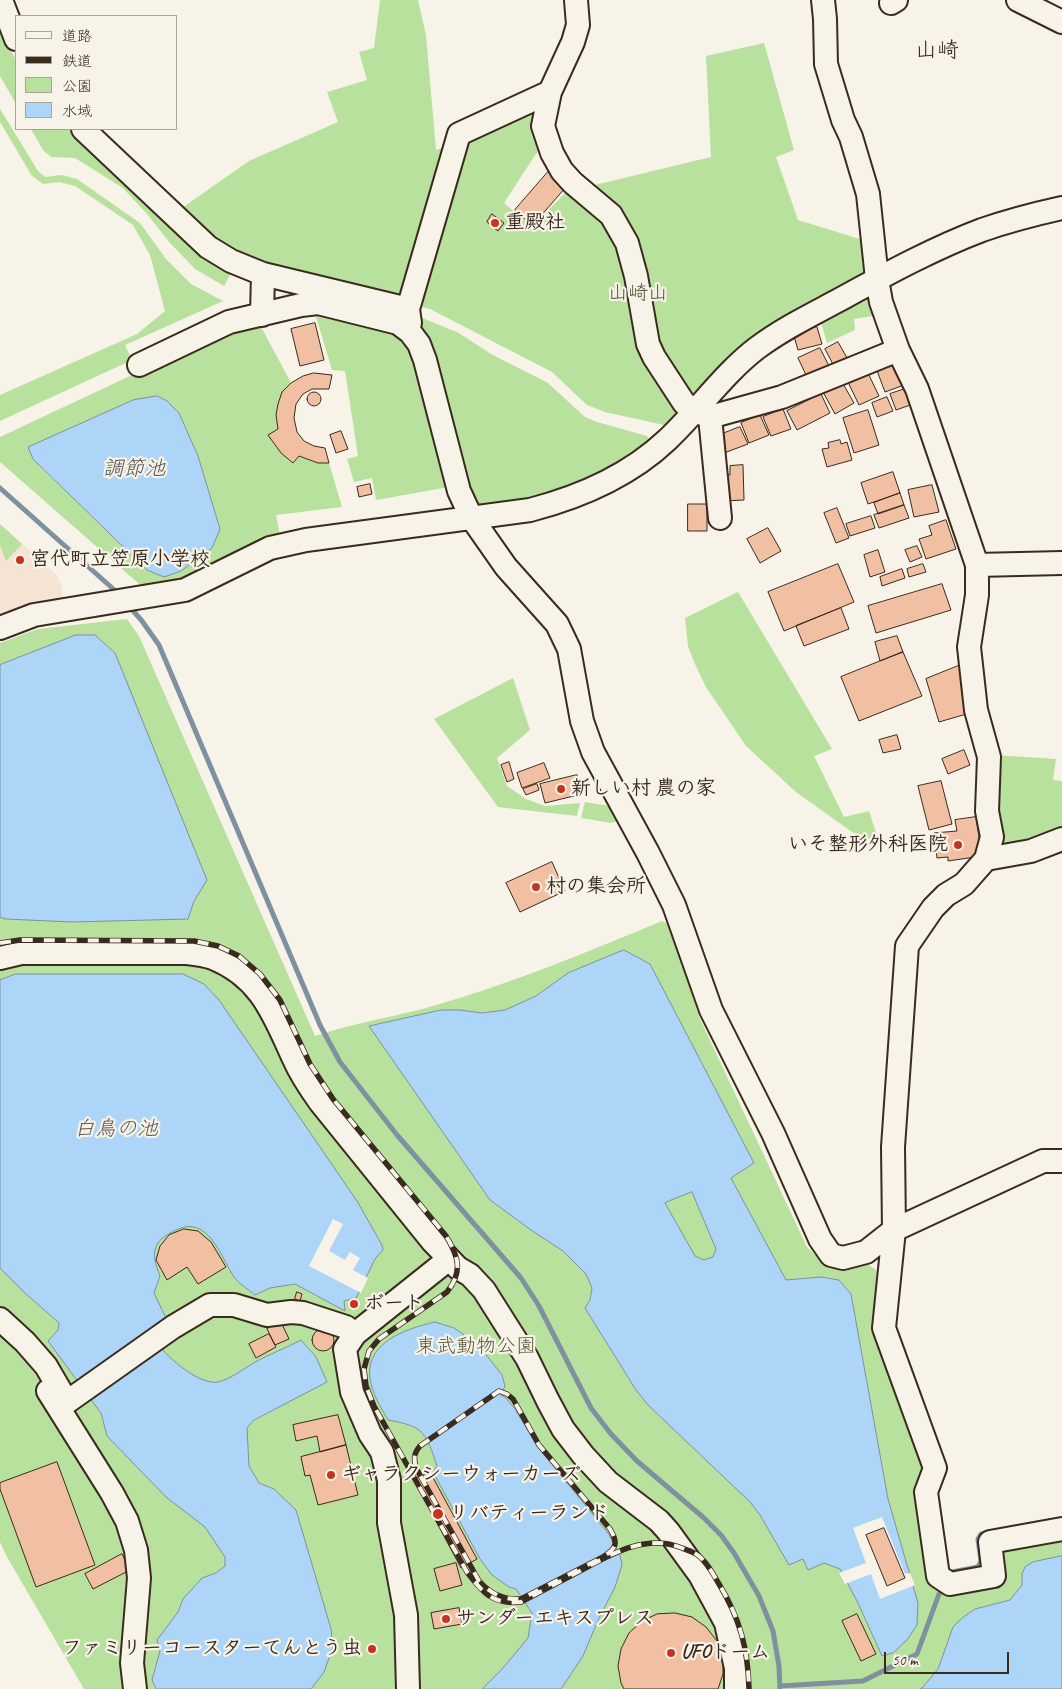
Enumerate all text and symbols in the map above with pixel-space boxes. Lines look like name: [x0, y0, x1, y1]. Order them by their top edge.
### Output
legend: [15, 15, 178, 130]
text: 道路: [62, 27, 92, 46]
district label: 山崎: [915, 38, 959, 64]
text: 鉄道: [62, 52, 92, 71]
text: 公園: [62, 77, 92, 96]
text: 水域: [62, 102, 92, 121]
place label: 重殿社: [505, 211, 565, 235]
marker: 重殿社: [489, 217, 501, 229]
park label: 山崎山: [608, 282, 668, 306]
water label: 調節池: [103, 456, 165, 482]
place label: 宮代町立笠原小学校: [30, 548, 210, 572]
marker: 宮代町立笠原小学校: [14, 554, 26, 566]
place label: 新しい村 農の家: [571, 777, 716, 801]
marker: 新しい村 農の家: [555, 783, 567, 795]
place label: いそ整形外科医院: [788, 833, 948, 857]
marker: いそ整形外科医院: [952, 839, 964, 851]
place label: 村の集会所: [546, 875, 646, 899]
marker: 村の集会所: [530, 881, 542, 893]
water label: 白鳥の池: [74, 1116, 158, 1142]
place label: ボート: [364, 1292, 424, 1316]
marker: ボート: [348, 1298, 360, 1310]
park label: 東武動物公園: [416, 1335, 536, 1359]
place label: ギャラクシーウォーカーズ: [341, 1463, 581, 1487]
marker: ギャラクシーウォーカーズ: [325, 1469, 337, 1481]
place label: リバティーランド: [449, 1502, 609, 1526]
marker: リバティーランド: [431, 1507, 445, 1521]
place label: サンダーエキスプレス: [456, 1607, 654, 1631]
marker: サンダーエキスプレス: [440, 1613, 452, 1625]
place label: ファミリーコースターてんとう虫: [62, 1637, 362, 1661]
place label: UFOドーム: [681, 1641, 770, 1665]
scale bar: [887, 1642, 1012, 1674]
marker: ファミリーコースターてんとう虫: [366, 1643, 378, 1655]
marker: UFOドーム: [665, 1647, 677, 1659]
text: 50 m: [892, 1651, 918, 1670]

